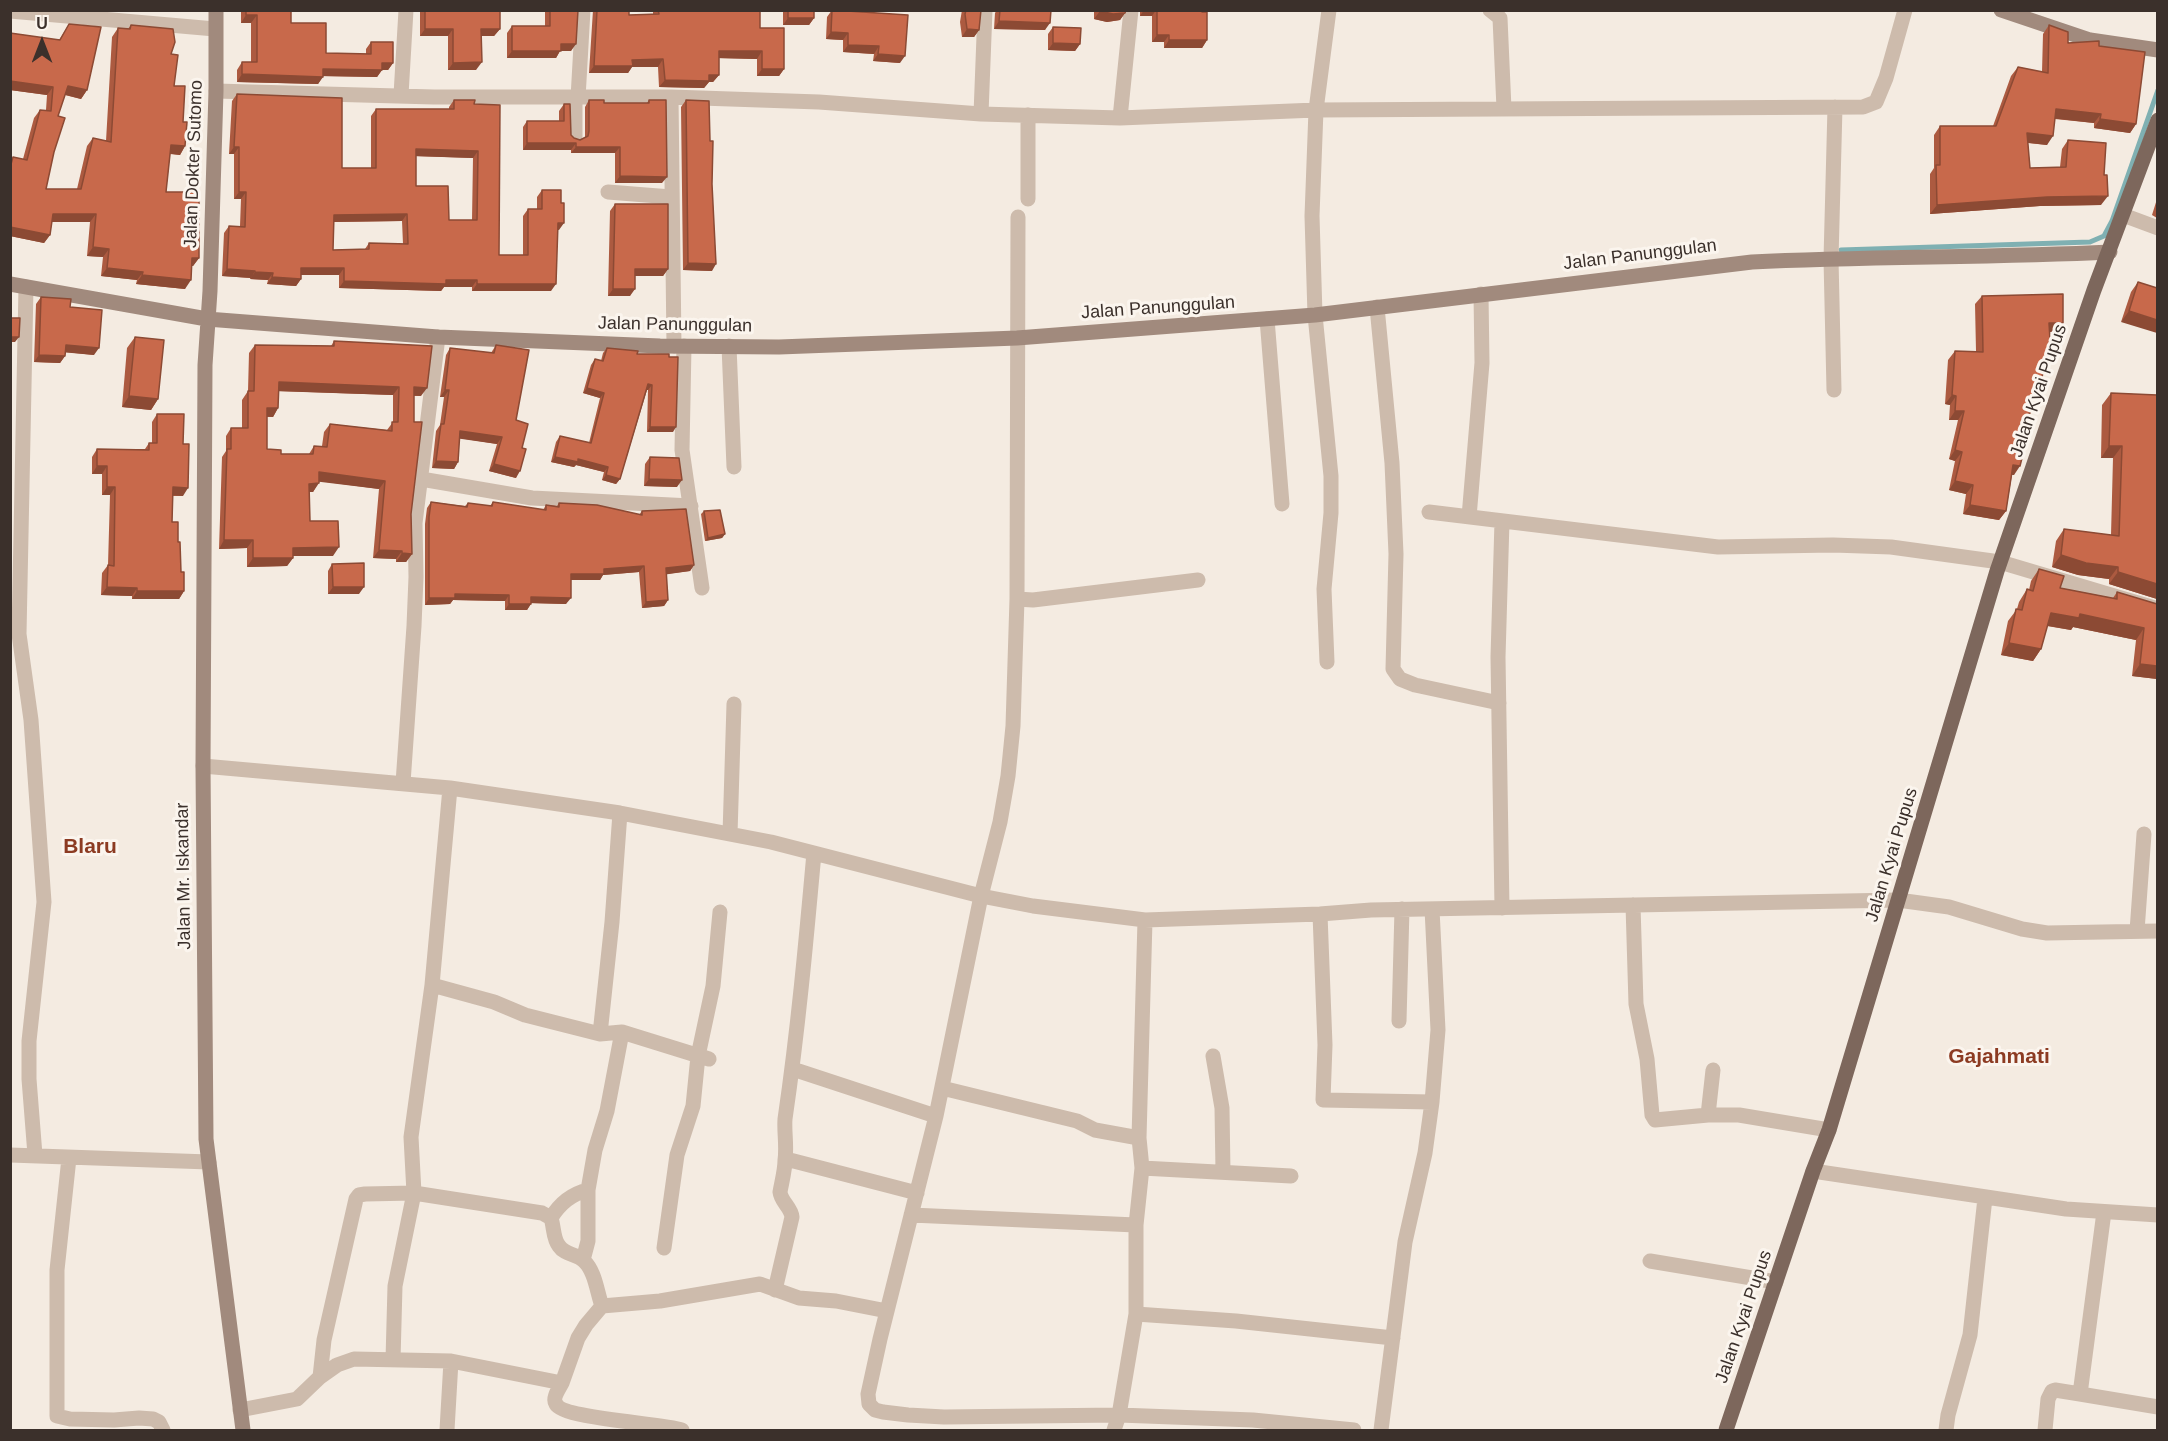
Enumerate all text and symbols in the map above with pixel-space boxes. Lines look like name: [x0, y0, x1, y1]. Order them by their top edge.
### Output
north arrow: [12, 12, 72, 72]
text: U: [36, 15, 48, 32]
street label: Jalan Dokter Sutomo: [180, 80, 208, 248]
street label: Jalan Panunggulan: [1562, 235, 1718, 275]
street label: Jalan Panunggulan: [1080, 292, 1236, 324]
street label: Jalan Panunggulan: [598, 313, 752, 337]
street label: Jalan Kyai Pupus: [2006, 322, 2072, 460]
street label: Jalan Kyai Pupus: [1861, 785, 1923, 925]
street label: Jalan Mr. Iskandar: [172, 802, 196, 950]
district label: Blaru: [63, 834, 117, 860]
district label: Gajahmati: [1948, 1044, 2050, 1070]
street label: Jalan Kyai Pupus: [1711, 1248, 1777, 1386]

